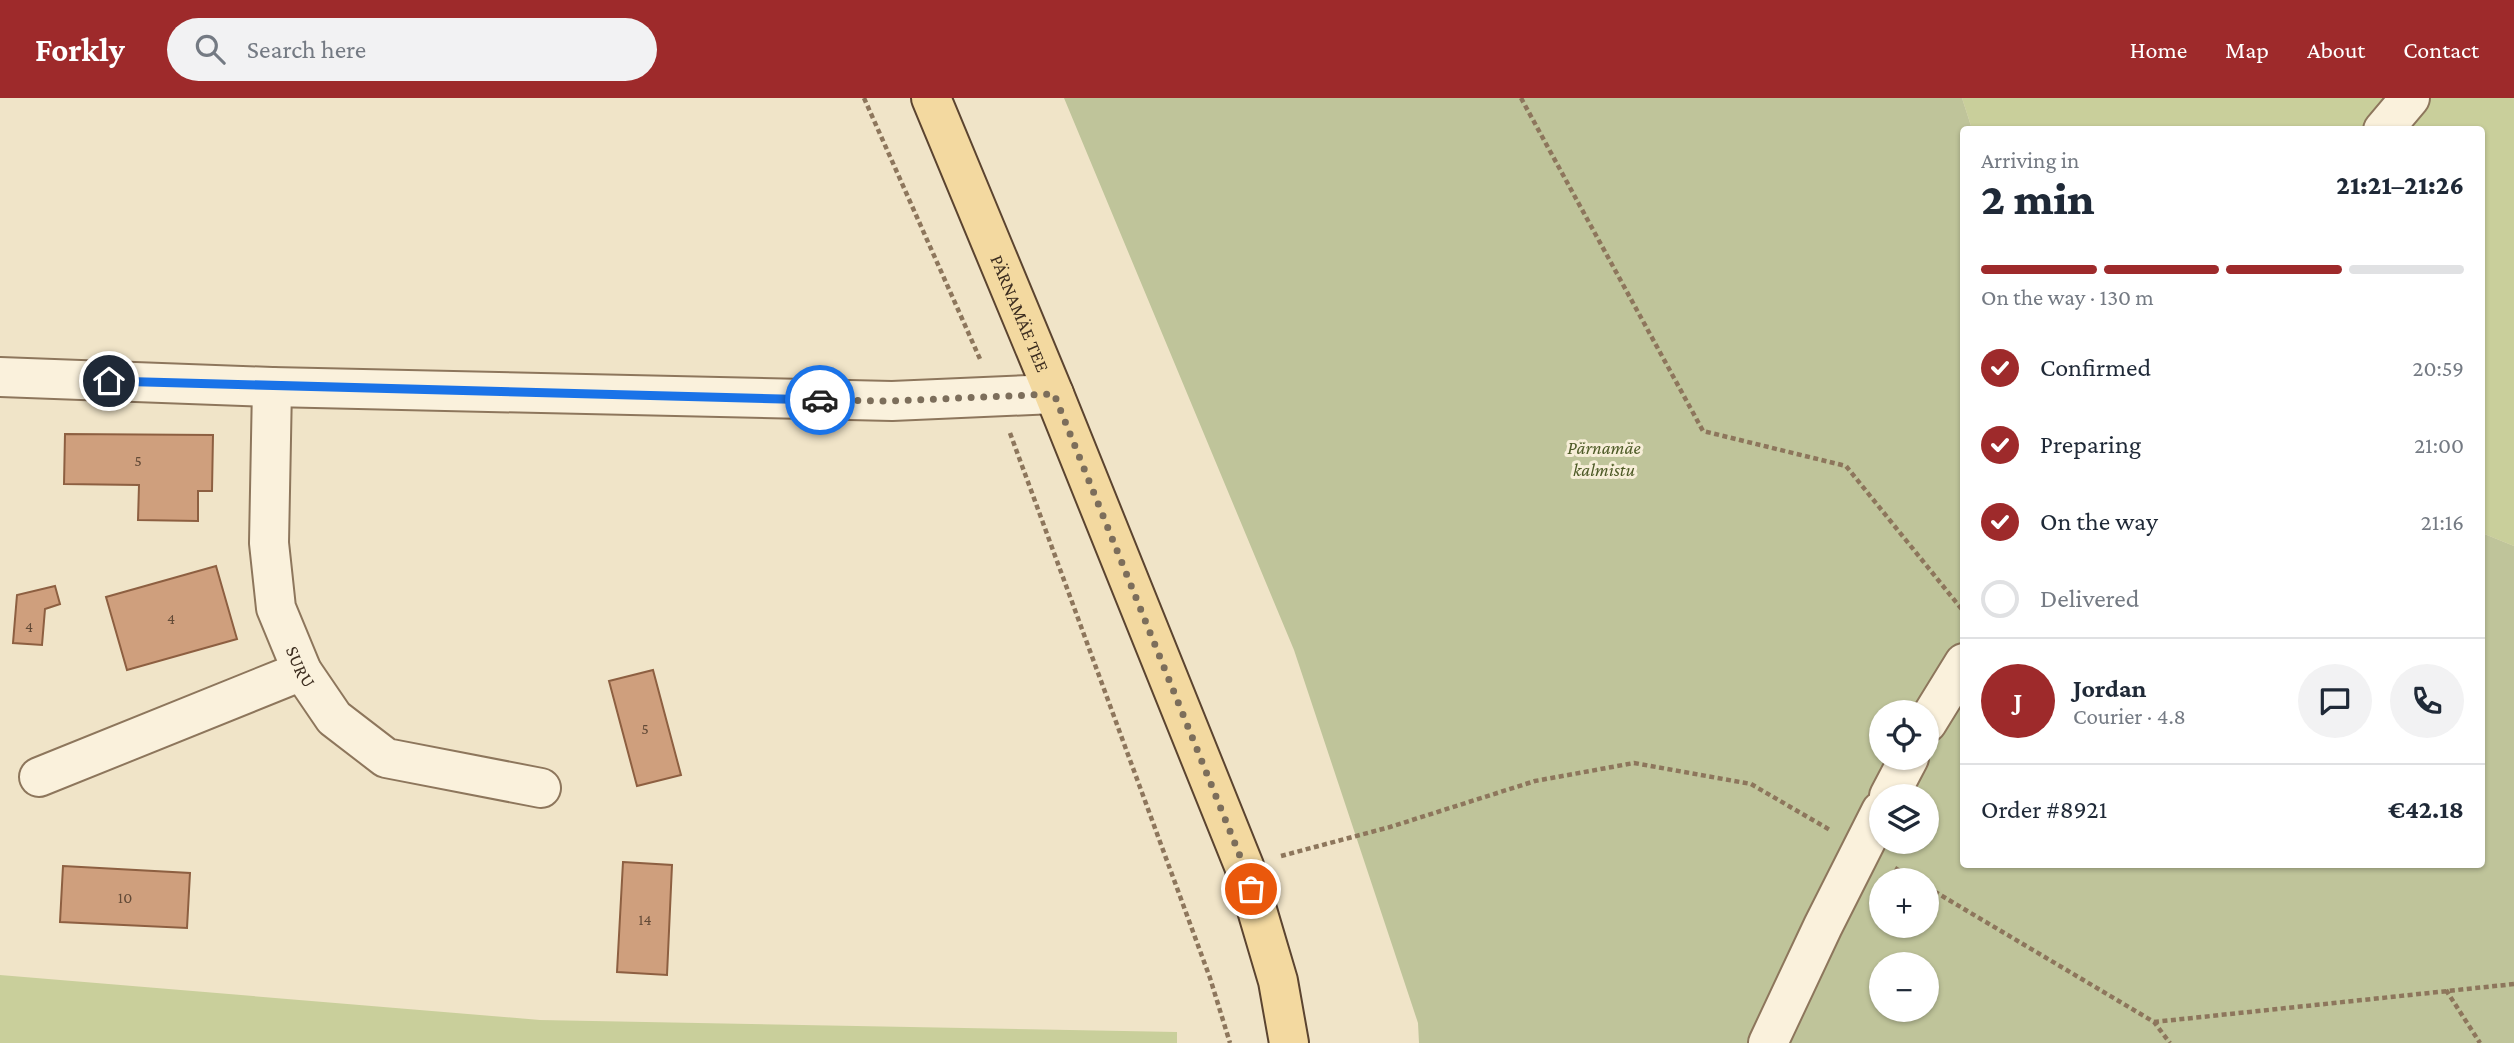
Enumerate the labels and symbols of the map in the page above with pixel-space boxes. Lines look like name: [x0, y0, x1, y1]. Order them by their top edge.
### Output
street label: PÄRNAMÄE TEE: [987, 251, 1054, 375]
pin: [79, 351, 139, 411]
courier: [785, 365, 855, 435]
park label: Pärnamäe kalmistu: [1567, 437, 1641, 480]
house number: 5: [134, 452, 142, 469]
house number: 4: [167, 610, 175, 627]
house number: 4: [25, 618, 33, 635]
street label: SURU: [282, 643, 320, 691]
house number: 5: [641, 720, 649, 737]
pin: [1221, 859, 1281, 919]
house number: 10: [118, 889, 132, 906]
house number: 14: [638, 911, 652, 928]

